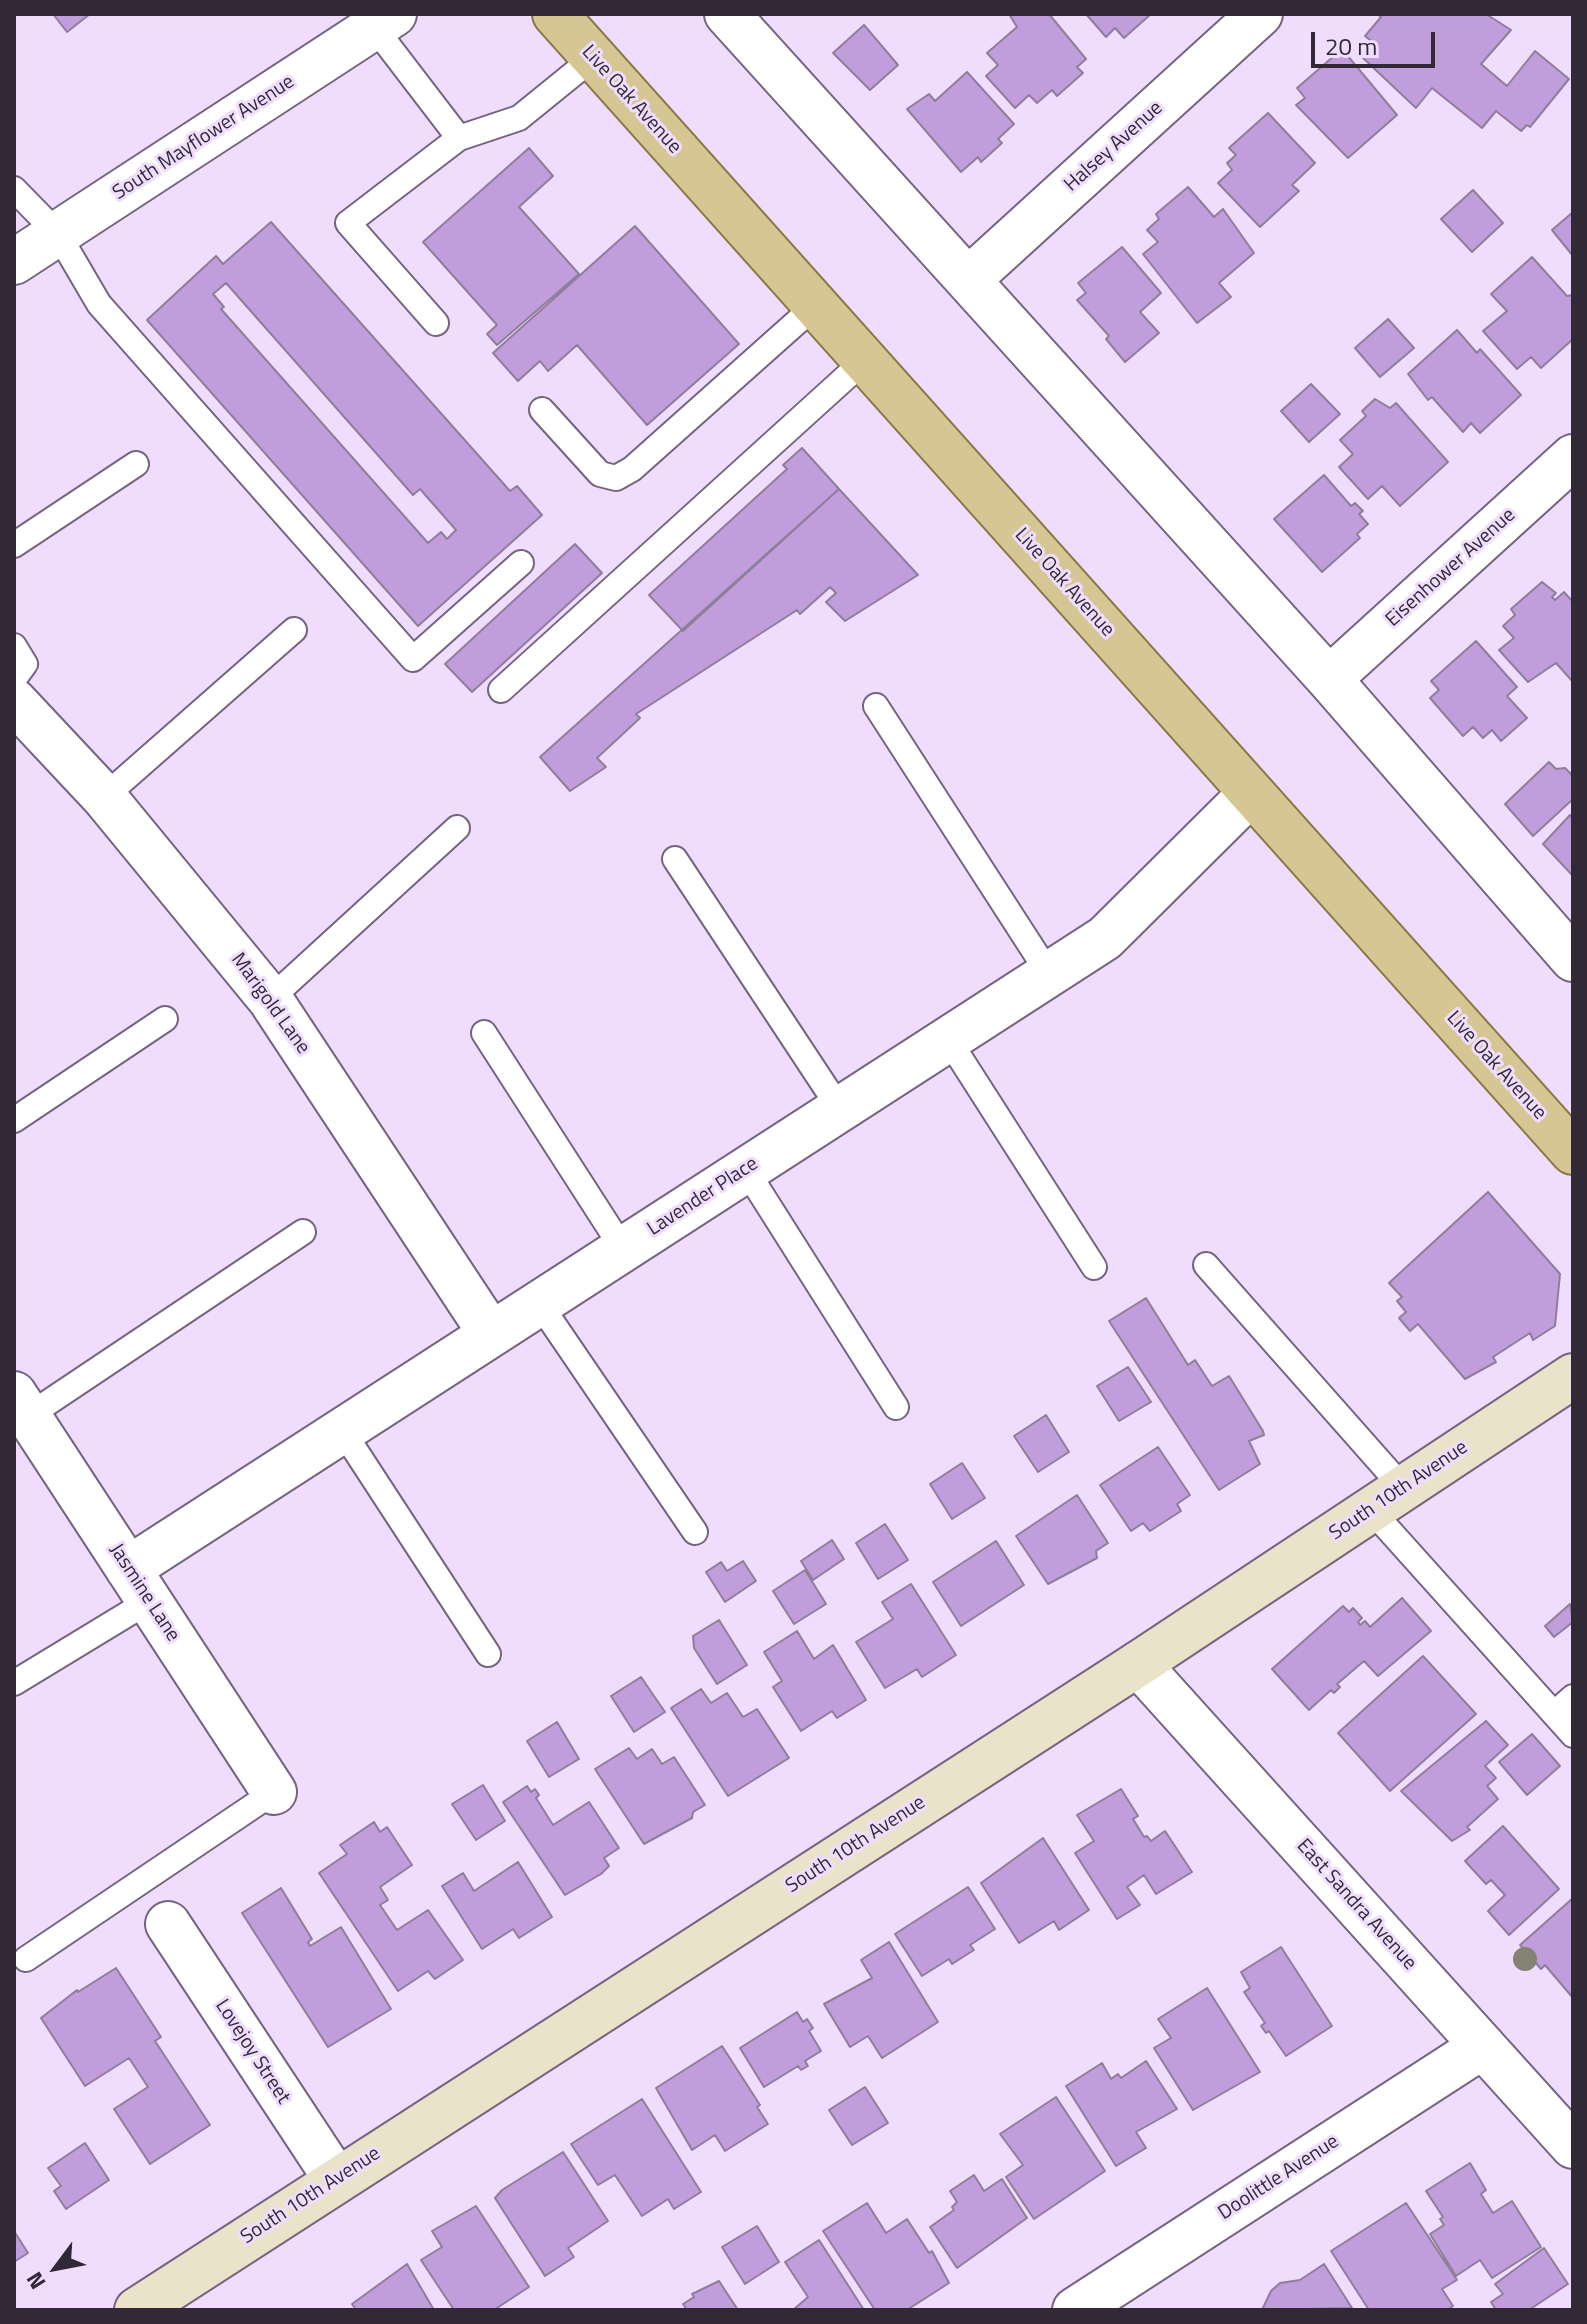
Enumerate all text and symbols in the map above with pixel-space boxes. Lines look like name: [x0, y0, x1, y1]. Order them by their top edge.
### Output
scale bar: [1315, 16, 1439, 66]
text: 20 m: [1325, 28, 1377, 64]
street label: Live Oak Avenue: [576, 41, 686, 159]
street label: South Mayflower Avenue: [109, 70, 299, 206]
street label: Halsey Avenue: [1060, 97, 1168, 197]
street label: Eisenhower Avenue: [1381, 504, 1521, 632]
street label: Live Oak Avenue: [1009, 524, 1119, 642]
street label: Marigold Lane: [225, 949, 315, 1059]
street label: Live Oak Avenue: [1441, 1007, 1551, 1125]
street label: Lavender Place: [643, 1152, 763, 1242]
street label: South 10th Avenue: [1325, 1436, 1473, 1546]
street label: Jasmine Lane: [103, 1540, 185, 1646]
street label: South 10th Avenue: [782, 1791, 930, 1899]
street label: East Sandra Avenue: [1291, 1835, 1421, 1975]
street label: Lovejoy Street: [209, 1995, 295, 2109]
street label: Doolittle Avenue: [1214, 2130, 1344, 2226]
street label: South 10th Avenue: [237, 2142, 385, 2250]
north arrow: [16, 2228, 96, 2308]
text: N: [17, 2265, 54, 2296]

